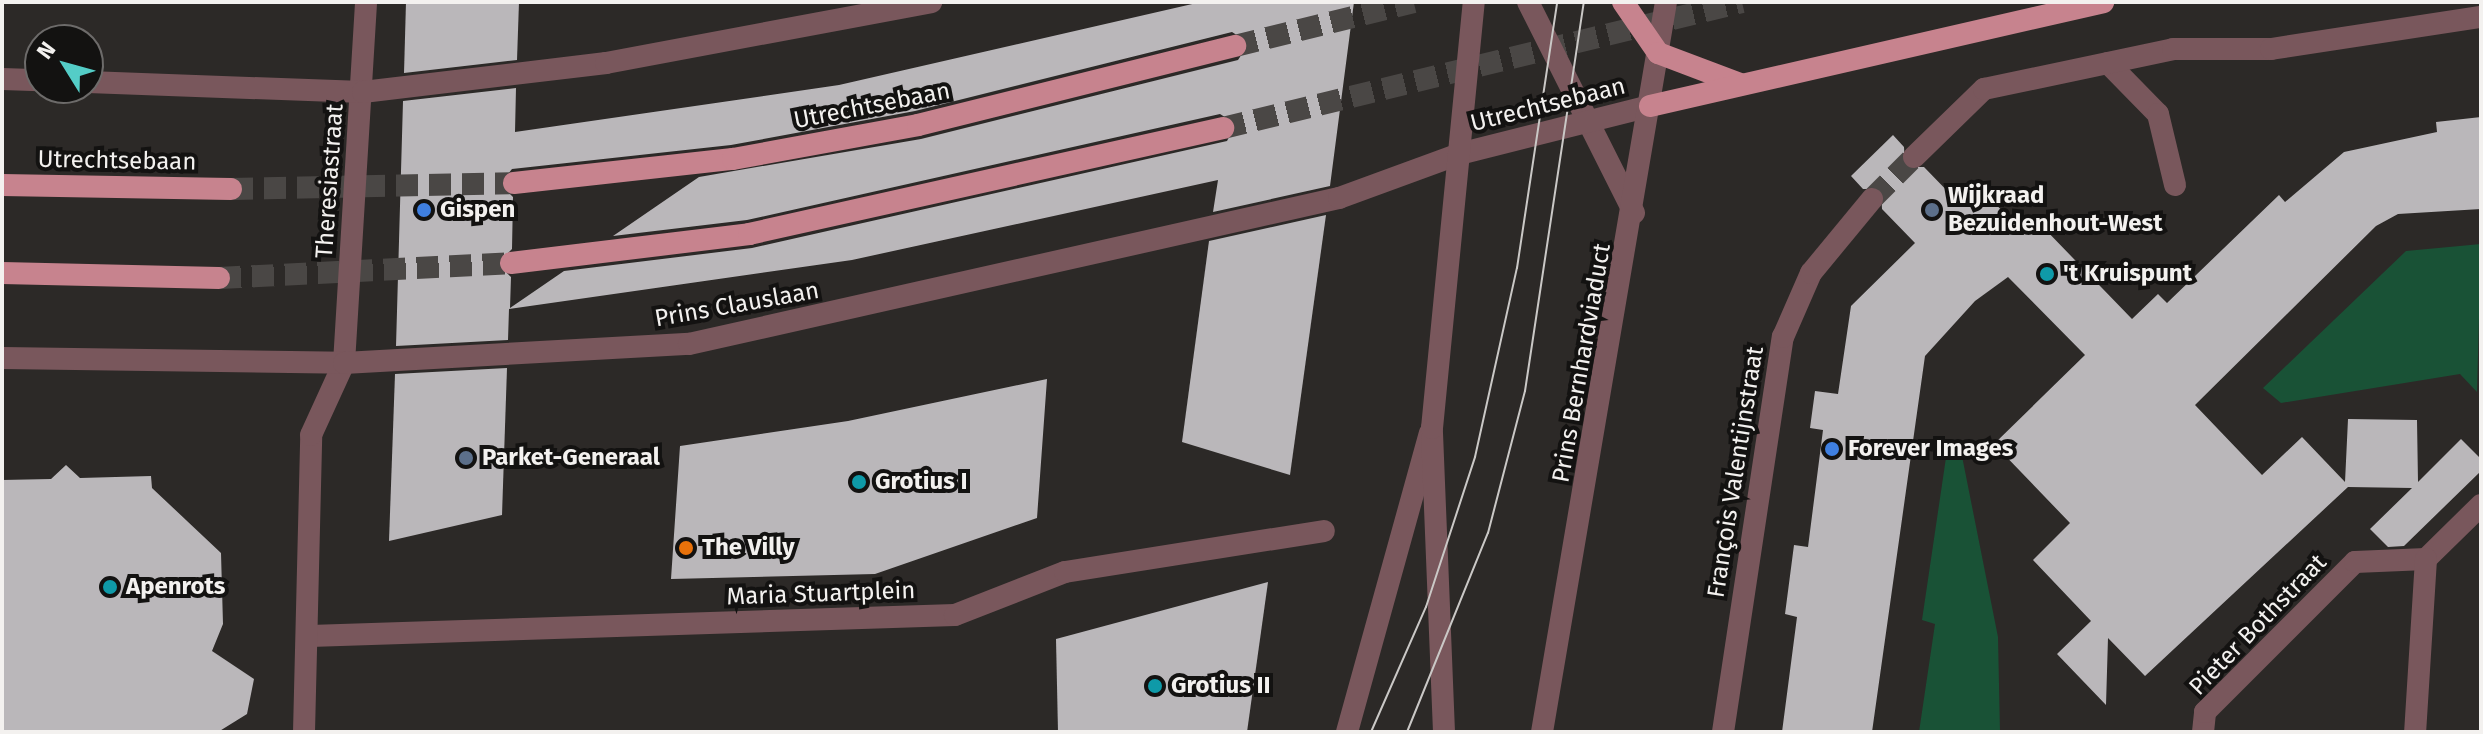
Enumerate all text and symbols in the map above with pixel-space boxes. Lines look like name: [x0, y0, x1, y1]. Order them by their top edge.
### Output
north arrow: [24, 24, 104, 104]
text: N: [31, 37, 61, 64]
street label: Utrechtsebaan: [1468, 72, 1628, 138]
street label: Utrechtsebaan: [791, 77, 953, 135]
street label: Theresiastraat: [310, 103, 350, 259]
street label: Utrechtsebaan: [37, 145, 197, 177]
place label: Wijkraad Bezuidenhout-West: [1948, 182, 2162, 238]
place label: Gispen: [440, 196, 515, 224]
marker: Gispen: [415, 201, 433, 219]
marker: Wijkraad Bezuidenhout-West: [1923, 201, 1941, 219]
street label: Prins Bernhardviaduct: [1547, 241, 1617, 485]
place label: 't Kruispunt: [2063, 260, 2192, 288]
marker: 't Kruispunt: [2038, 265, 2056, 283]
street label: Prins Clauslaan: [653, 276, 821, 334]
street label: François Valentijnstraat: [1702, 344, 1770, 600]
place label: Forever Images: [1848, 435, 2013, 463]
marker: Forever Images: [1823, 440, 1841, 458]
place label: Parket-Generaal: [482, 444, 660, 472]
marker: Parket-Generaal: [457, 449, 475, 467]
place label: Grotius I: [875, 468, 967, 496]
marker: Grotius I: [850, 473, 868, 491]
place label: The Villy: [702, 534, 795, 562]
marker: The Villy: [677, 539, 695, 557]
street label: Pieter Bothstraat: [2183, 548, 2333, 702]
place label: Apenrots: [126, 573, 225, 601]
street label: Maria Stuartplein: [726, 576, 916, 612]
marker: Apenrots: [101, 578, 119, 596]
place label: Grotius II: [1171, 672, 1271, 700]
marker: Grotius II: [1146, 677, 1164, 695]

